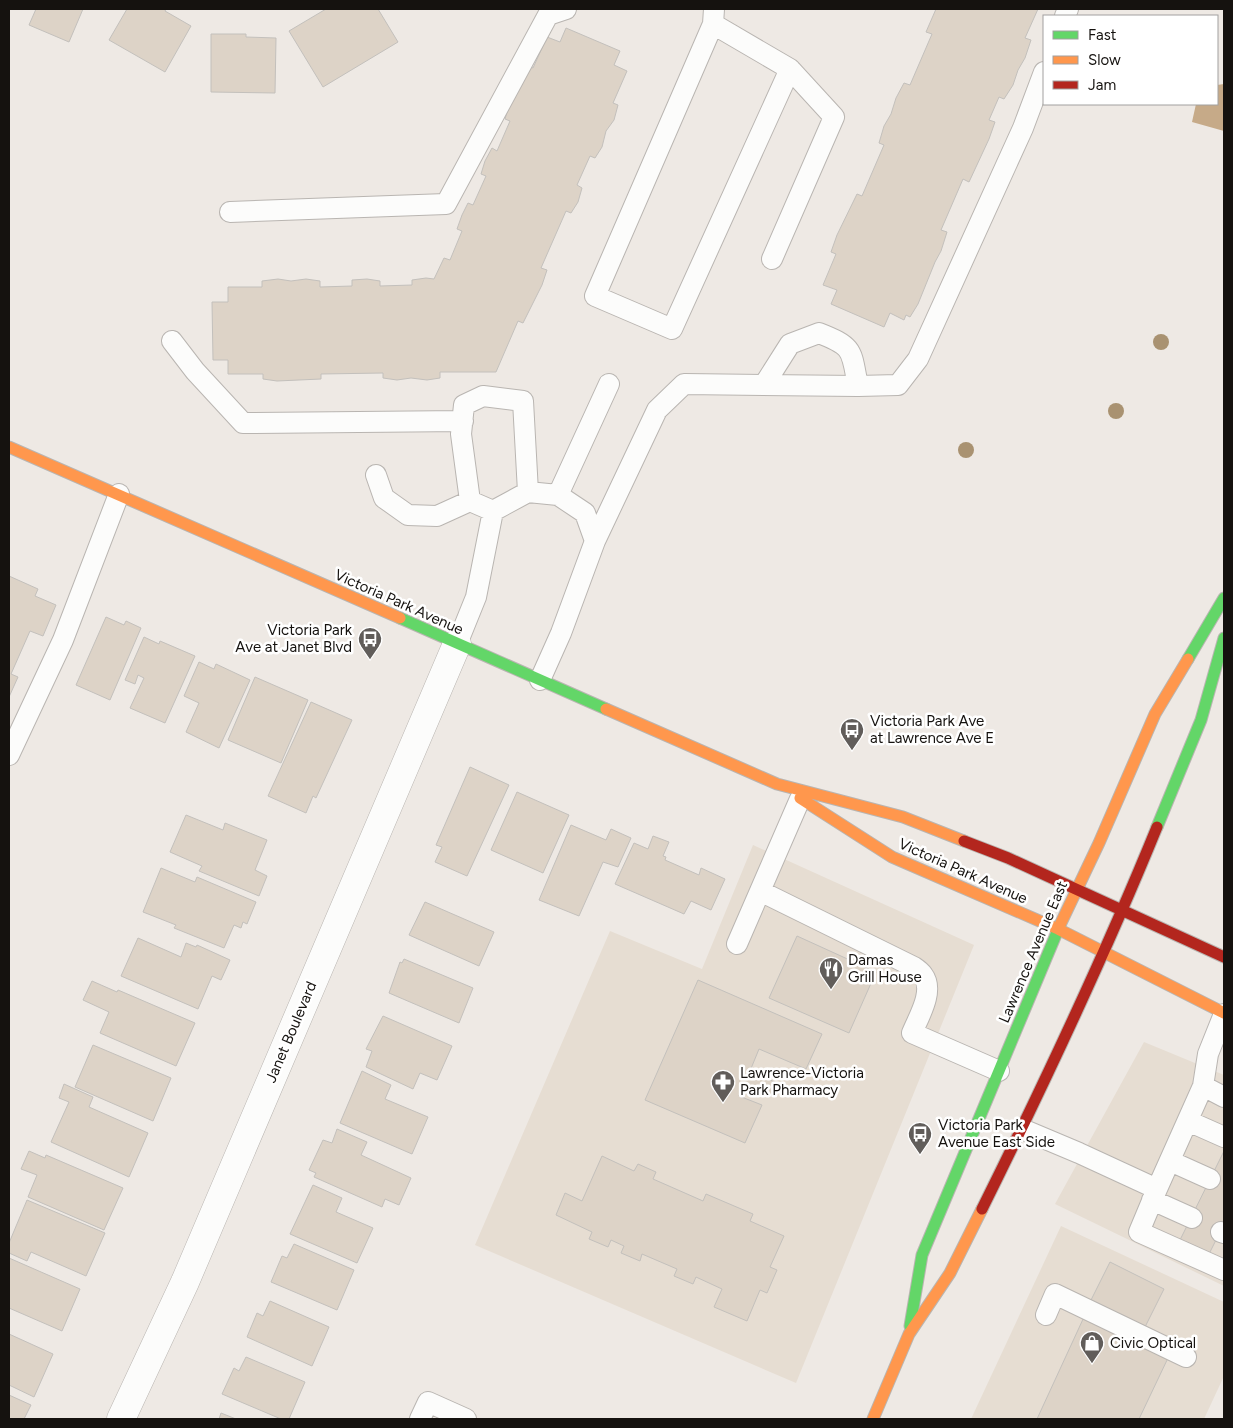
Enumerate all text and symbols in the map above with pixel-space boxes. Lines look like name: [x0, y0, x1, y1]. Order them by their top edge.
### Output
legend: [1043, 15, 1218, 105]
text: Fast: [1088, 26, 1117, 44]
text: Slow: [1088, 51, 1121, 69]
text: Jam: [1088, 76, 1116, 94]
street label: Victoria Park Avenue: [332, 565, 466, 639]
place label: Victoria Park Ave at Janet Blvd: [235, 621, 353, 656]
bus stop icon: Victoria Park Ave at Janet Blvd: [357, 626, 383, 660]
place label: Victoria Park Ave at Lawrence Ave E: [870, 712, 994, 747]
bus stop icon: Victoria Park Ave at Lawrence Ave E: [839, 717, 865, 751]
street label: Victoria Park Avenue: [896, 834, 1030, 908]
street label: Lawrence Avenue East: [995, 878, 1071, 1026]
place label: Damas Grill House: [848, 951, 922, 986]
restaurant icon: Damas Grill House: [818, 956, 844, 990]
street label: Janet Boulevard: [262, 979, 320, 1085]
place label: Lawrence-Victoria Park Pharmacy: [740, 1064, 864, 1099]
pharmacy icon: Lawrence-Victoria Park Pharmacy: [710, 1069, 736, 1103]
place label: Victoria Park Avenue East Side: [938, 1116, 1055, 1151]
bus stop icon: Victoria Park Avenue East Side: [907, 1121, 933, 1155]
shop icon: Civic Optical: [1079, 1330, 1105, 1364]
place label: Civic Optical: [1110, 1334, 1196, 1352]

